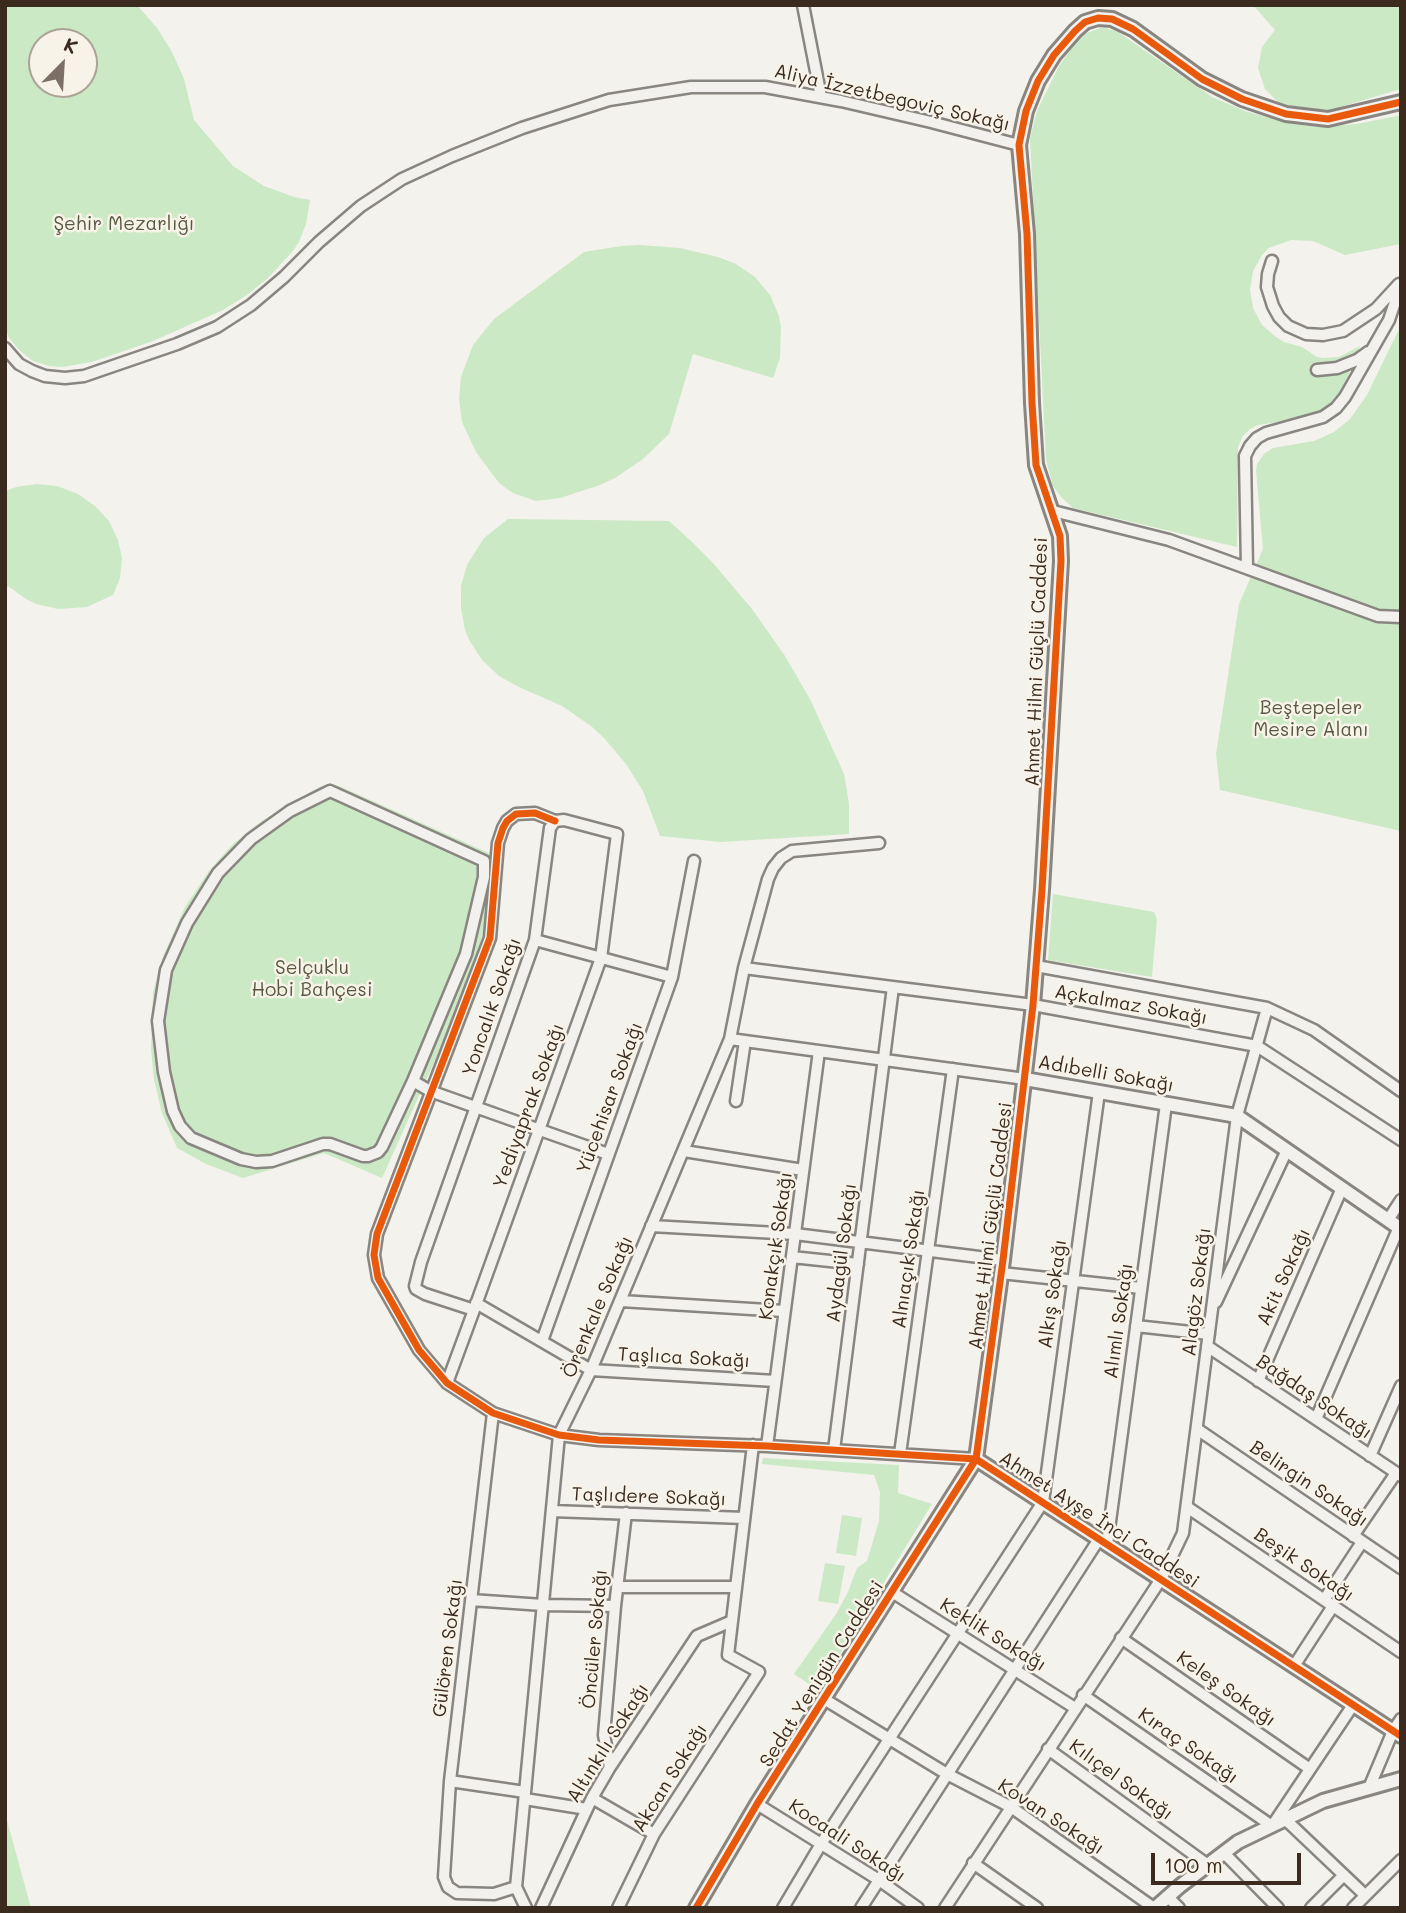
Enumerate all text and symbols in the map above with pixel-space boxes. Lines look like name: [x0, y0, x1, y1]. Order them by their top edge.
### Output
north arrow: [28, 28, 98, 98]
text: K: [60, 31, 82, 59]
street label: Aliya İzzetbegoviç Sokağı: [772, 60, 1012, 136]
park label: Şehir Mezarlığı: [53, 213, 195, 235]
street label: Ahmet Hilmi Güçlü Caddesi: [1021, 537, 1053, 787]
park label: Beştepeler Mesire Alanı: [1253, 697, 1369, 741]
street label: Yoncalık Sokağı: [458, 935, 526, 1079]
park label: Selçuklu Hobi Bahçesi: [251, 957, 373, 1001]
street label: Açkalmaz Sokağı: [1053, 980, 1209, 1030]
street label: Yücehisar Sokağı: [572, 1019, 648, 1177]
street label: Yediyaprak Sokağı: [489, 1020, 569, 1192]
street label: Adıbelli Sokağı: [1036, 1051, 1176, 1097]
street label: Ahmet Hilmi Güçlü Caddesi: [964, 1101, 1018, 1351]
street label: Konakçık Sokağı: [754, 1170, 798, 1322]
street label: Aydagül Sokağı: [822, 1182, 862, 1324]
street label: Alnıaçık Sokağı: [888, 1188, 930, 1330]
street label: Akit Sokağı: [1252, 1225, 1316, 1329]
street label: Alagöz Sokağı: [1178, 1226, 1216, 1358]
street label: Örenkale Sokağı: [558, 1232, 638, 1382]
street label: Alkış Sokağı: [1034, 1238, 1072, 1350]
street label: Alımlı Sokağı: [1100, 1262, 1138, 1380]
street label: Taşlıca Sokağı: [617, 1343, 751, 1373]
street label: Bağdaş Sokağı: [1252, 1350, 1376, 1444]
street label: Belirgin Sokağı: [1245, 1436, 1373, 1532]
street label: Ahmet Ayşe İnci Caddesi: [995, 1447, 1203, 1593]
street label: Taşlıdere Sokağı: [571, 1483, 727, 1511]
street label: Beşik Sokağı: [1250, 1523, 1358, 1607]
street label: Öncüler Sokağı: [578, 1568, 612, 1710]
street label: Gülören Sokağı: [428, 1577, 468, 1719]
street label: Sedat Yenigün Caddesi: [755, 1577, 889, 1771]
street label: Keklik Sokağı: [936, 1593, 1050, 1677]
street label: Keleş Sokağı: [1172, 1646, 1280, 1732]
street label: Altınkılı Sokağı: [562, 1679, 654, 1807]
street label: Kıraç Sokağı: [1134, 1703, 1242, 1789]
street label: Akcan Sokağı: [628, 1719, 712, 1837]
street label: Kılıçel Sokağı: [1065, 1735, 1177, 1825]
street label: Kovan Sokağı: [994, 1774, 1108, 1860]
street label: Kocaali Sokağı: [784, 1795, 910, 1887]
scale bar: [1154, 1840, 1304, 1884]
text: 100 m: [1164, 1851, 1223, 1878]

